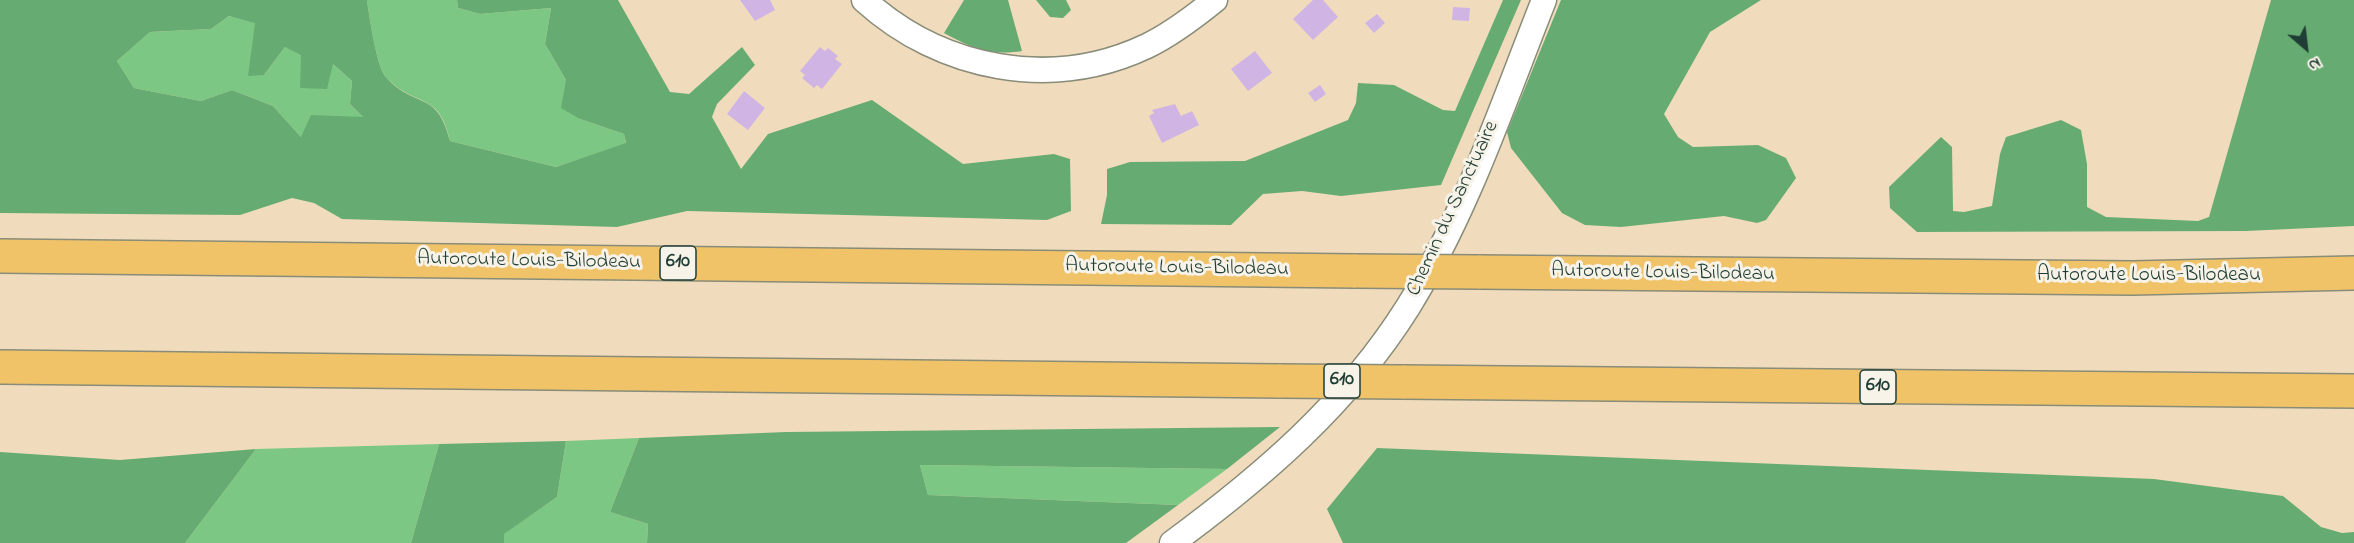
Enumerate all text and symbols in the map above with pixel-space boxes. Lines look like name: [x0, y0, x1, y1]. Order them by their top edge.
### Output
north arrow: [2276, 18, 2336, 78]
text: N: [2304, 51, 2325, 77]
street label: Chemin du Sanctuaire: [1402, 118, 1506, 300]
road number: 610: [660, 246, 696, 280]
street label: Autoroute Louis-Bilodeau: [417, 247, 641, 277]
street label: Autoroute Louis-Bilodeau: [1065, 254, 1289, 284]
street label: Autoroute Louis-Bilodeau: [1551, 259, 1775, 289]
street label: Autoroute Louis-Bilodeau: [2037, 264, 2261, 290]
road number: 610: [1324, 364, 1360, 398]
road number: 610: [1860, 370, 1896, 404]

